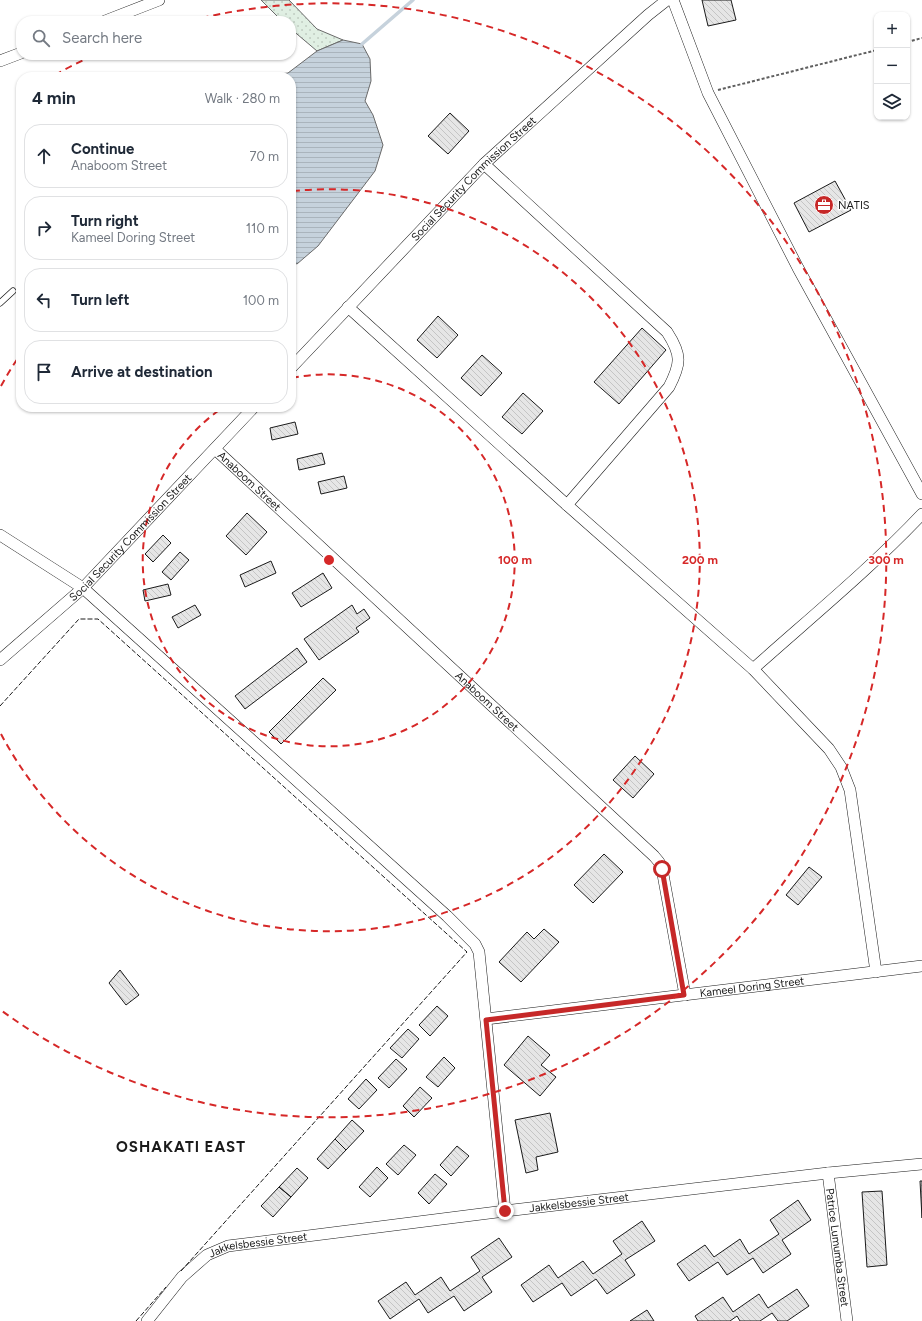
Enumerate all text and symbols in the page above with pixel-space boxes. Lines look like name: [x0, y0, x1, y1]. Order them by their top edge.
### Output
map controls: [874, 12, 910, 120]
button: +: [874, 12, 910, 48]
search box: [16, 16, 296, 60]
icon: search: [30, 27, 52, 49]
text: Search here: [62, 29, 142, 47]
button: −: [874, 48, 910, 84]
button: layers: [874, 84, 910, 120]
text: 4 min: [32, 88, 76, 108]
text: Walk · 280 m: [205, 91, 280, 106]
street label: Social Security Commission Street: [408, 114, 538, 243]
text: Continue: [71, 140, 134, 158]
icon: ahead: [33, 145, 55, 167]
text: 70 m: [249, 149, 279, 164]
text: Anaboom Street: [71, 158, 167, 173]
office icon: NATIS: [813, 194, 835, 216]
place label: NATIS: [838, 199, 870, 212]
text: Turn right: [71, 212, 139, 230]
icon: right: [33, 217, 55, 239]
text: 110 m: [246, 221, 279, 236]
text: Kameel Doring Street: [71, 230, 195, 245]
icon: left: [33, 289, 55, 311]
text: Turn left: [71, 291, 129, 309]
text: 100 m: [243, 293, 279, 308]
icon: arrive: [33, 361, 55, 383]
text: Arrive at destination: [71, 363, 212, 381]
street label: Anaboom Street: [215, 449, 284, 513]
street label: Social Security Commission Street: [66, 471, 194, 604]
centre of rings: [322, 553, 336, 567]
text: 100 m: [498, 553, 532, 567]
text: 200 m: [682, 553, 718, 567]
text: 300 m: [868, 553, 904, 567]
street label: Anaboom Street: [453, 669, 521, 734]
route start: [653, 860, 671, 878]
street label: Kameel Doring Street: [699, 974, 805, 999]
district label: OSHAKATI EAST: [116, 1138, 246, 1156]
street label: Patrice Lumumba Street: [823, 1187, 852, 1307]
street label: Jakkelsbessie Street: [528, 1190, 629, 1215]
route end: [496, 1202, 514, 1220]
street label: Jakkelsbessie Street: [207, 1230, 308, 1260]

